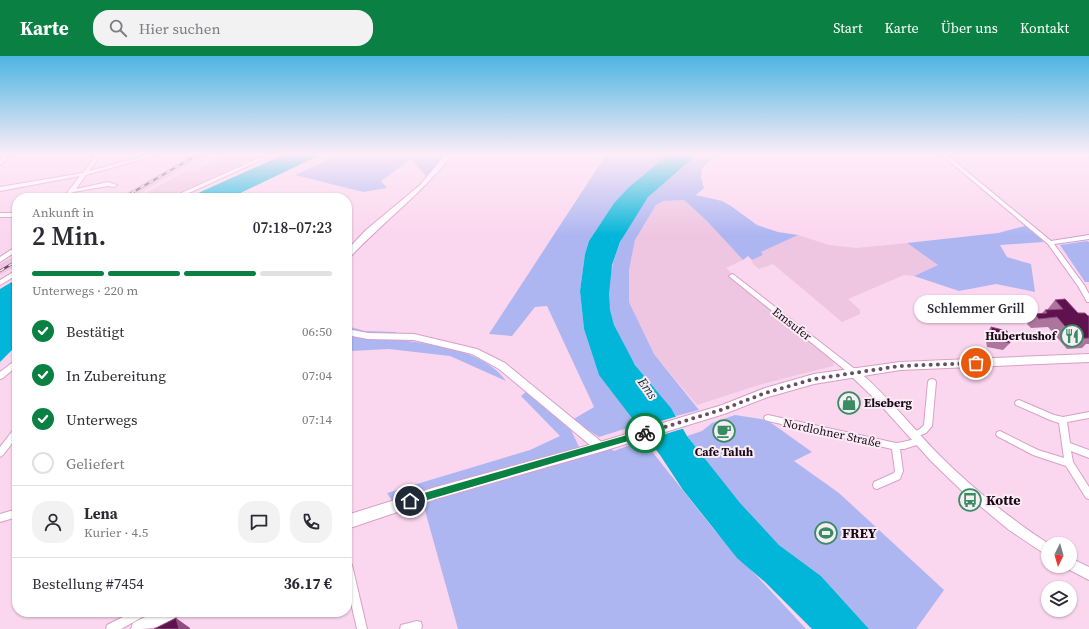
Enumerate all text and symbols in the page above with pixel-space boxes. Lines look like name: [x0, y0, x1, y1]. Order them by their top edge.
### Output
search box: [93, 10, 373, 46]
text: Karte: [20, 15, 69, 41]
icon: search: [107, 17, 129, 39]
text: Hier suchen: [139, 18, 220, 39]
text: Start: [833, 18, 863, 38]
text: Karte: [885, 18, 919, 38]
text: Über uns: [941, 18, 998, 38]
text: Kontakt: [1020, 18, 1069, 38]
text: Ankunft in: [32, 204, 94, 221]
text: 07:18–07:23: [253, 217, 332, 238]
text: 2 Min.: [32, 218, 106, 254]
text: Unterwegs · 220 m: [32, 282, 138, 299]
callout: Schlemmer Grill: [914, 295, 1038, 323]
text: Schlemmer Grill: [927, 300, 1025, 317]
street label: Emsufer: [769, 304, 815, 344]
icon: check: [32, 320, 54, 342]
text: Bestätigt: [66, 321, 124, 342]
text: 06:50: [302, 323, 332, 340]
restaurant icon: Hubertushof: [1059, 323, 1085, 349]
place label: Hubertushof: [985, 328, 1058, 344]
pin: [959, 346, 993, 380]
icon: bag: [965, 352, 987, 374]
icon: check: [32, 364, 54, 386]
text: In Zubereitung: [66, 365, 166, 386]
text: 07:04: [302, 367, 332, 384]
water label: Ems: [634, 373, 661, 403]
shop icon: Elseberg: [836, 390, 862, 416]
place label: Elseberg: [864, 395, 913, 411]
icon: check: [32, 408, 54, 430]
text: Unterwegs: [66, 409, 138, 430]
text: 07:14: [302, 411, 332, 428]
courier: [625, 413, 665, 453]
street label: Nordlohner Straße: [782, 415, 882, 451]
cafe icon: Cafe Taluh: [711, 418, 737, 444]
icon: bike: [634, 422, 656, 444]
place label: Cafe Taluh: [695, 444, 754, 460]
text: Geliefert: [66, 453, 124, 474]
pin: [393, 484, 427, 518]
bus stop icon: Kotte: [957, 487, 983, 513]
icon: home: [399, 490, 421, 512]
place label: Kotte: [986, 490, 1020, 510]
button: person: [32, 501, 74, 543]
button: chat: [238, 501, 280, 543]
button: phone: [290, 501, 332, 543]
text: Lena: [84, 503, 118, 524]
sports icon: FREY: [813, 520, 839, 546]
place label: FREY: [842, 523, 877, 543]
text: Kurier · 4.5: [84, 524, 148, 541]
north arrow: [1041, 537, 1077, 573]
map controls: [1041, 537, 1077, 617]
text: Bestellung #7454: [32, 573, 144, 594]
text: 36.17 €: [284, 573, 332, 594]
button: layers: [1041, 581, 1077, 617]

